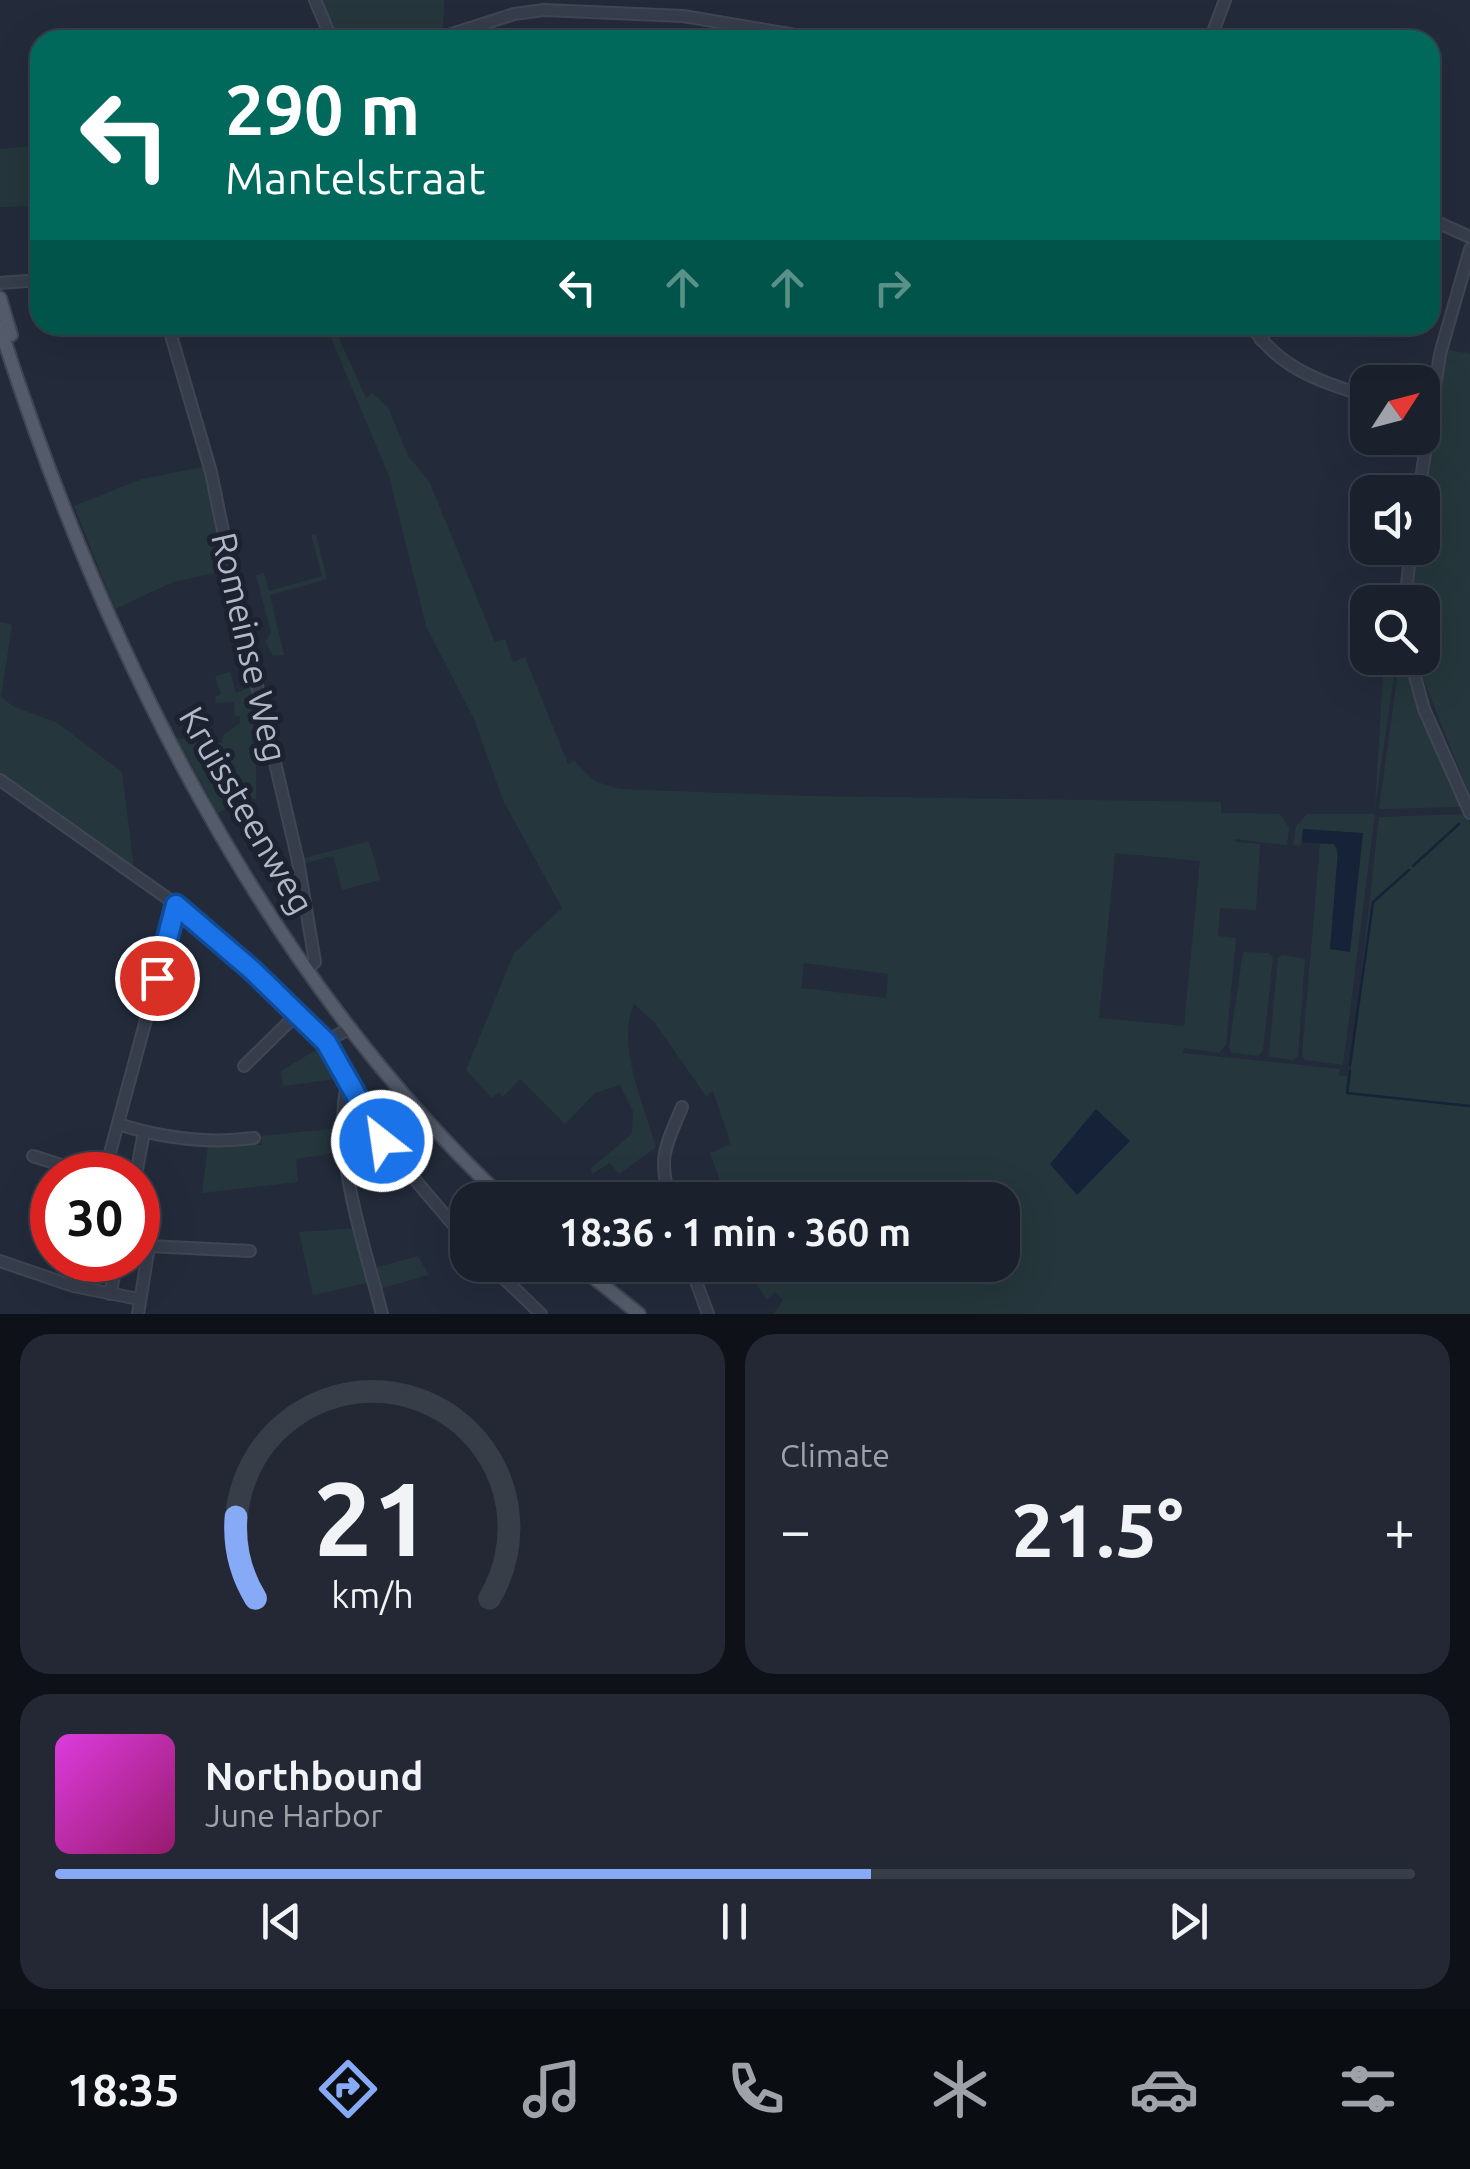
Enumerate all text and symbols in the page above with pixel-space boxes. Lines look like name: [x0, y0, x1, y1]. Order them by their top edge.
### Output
icon: left: [60, 70, 190, 200]
text: 290 m: [225, 70, 420, 148]
text: Mantelstraat: [225, 152, 485, 203]
icon: left: [550, 260, 605, 315]
icon: ahead: [655, 260, 710, 315]
icon: ahead: [760, 260, 815, 315]
icon: right: [865, 260, 920, 315]
north arrow: [1350, 365, 1440, 455]
map controls: [1350, 365, 1440, 675]
button: sound: [1350, 475, 1440, 565]
street label: Romeinse Weg: [204, 528, 296, 766]
button: search: [1350, 585, 1440, 675]
street label: Kruissteenweg: [172, 699, 322, 921]
pin: [115, 936, 200, 1021]
icon: arrive: [130, 951, 185, 1006]
position arrow: [330, 1089, 434, 1193]
speed limit sign: 30: [30, 1152, 160, 1282]
text: 18:36 · 1 min · 360 m: [559, 1211, 911, 1253]
text: Climate: [780, 1437, 890, 1473]
text: 21: [314, 1459, 431, 1576]
text: 21.5°: [1012, 1487, 1183, 1571]
text: −: [780, 1499, 811, 1560]
text: +: [1384, 1499, 1415, 1560]
text: km/h: [331, 1575, 414, 1615]
text: Northbound: [205, 1755, 423, 1797]
text: June Harbor: [205, 1797, 383, 1833]
icon: previous: [254, 1894, 309, 1949]
icon: pause: [707, 1894, 762, 1949]
icon: next: [1161, 1894, 1216, 1949]
icon: directions: [313, 2054, 383, 2124]
icon: music: [517, 2054, 587, 2124]
icon: phone: [721, 2054, 791, 2124]
icon: climate: [925, 2054, 995, 2124]
icon: car: [1129, 2054, 1199, 2124]
icon: filters: [1333, 2054, 1403, 2124]
text: 18:35: [67, 2064, 180, 2115]

